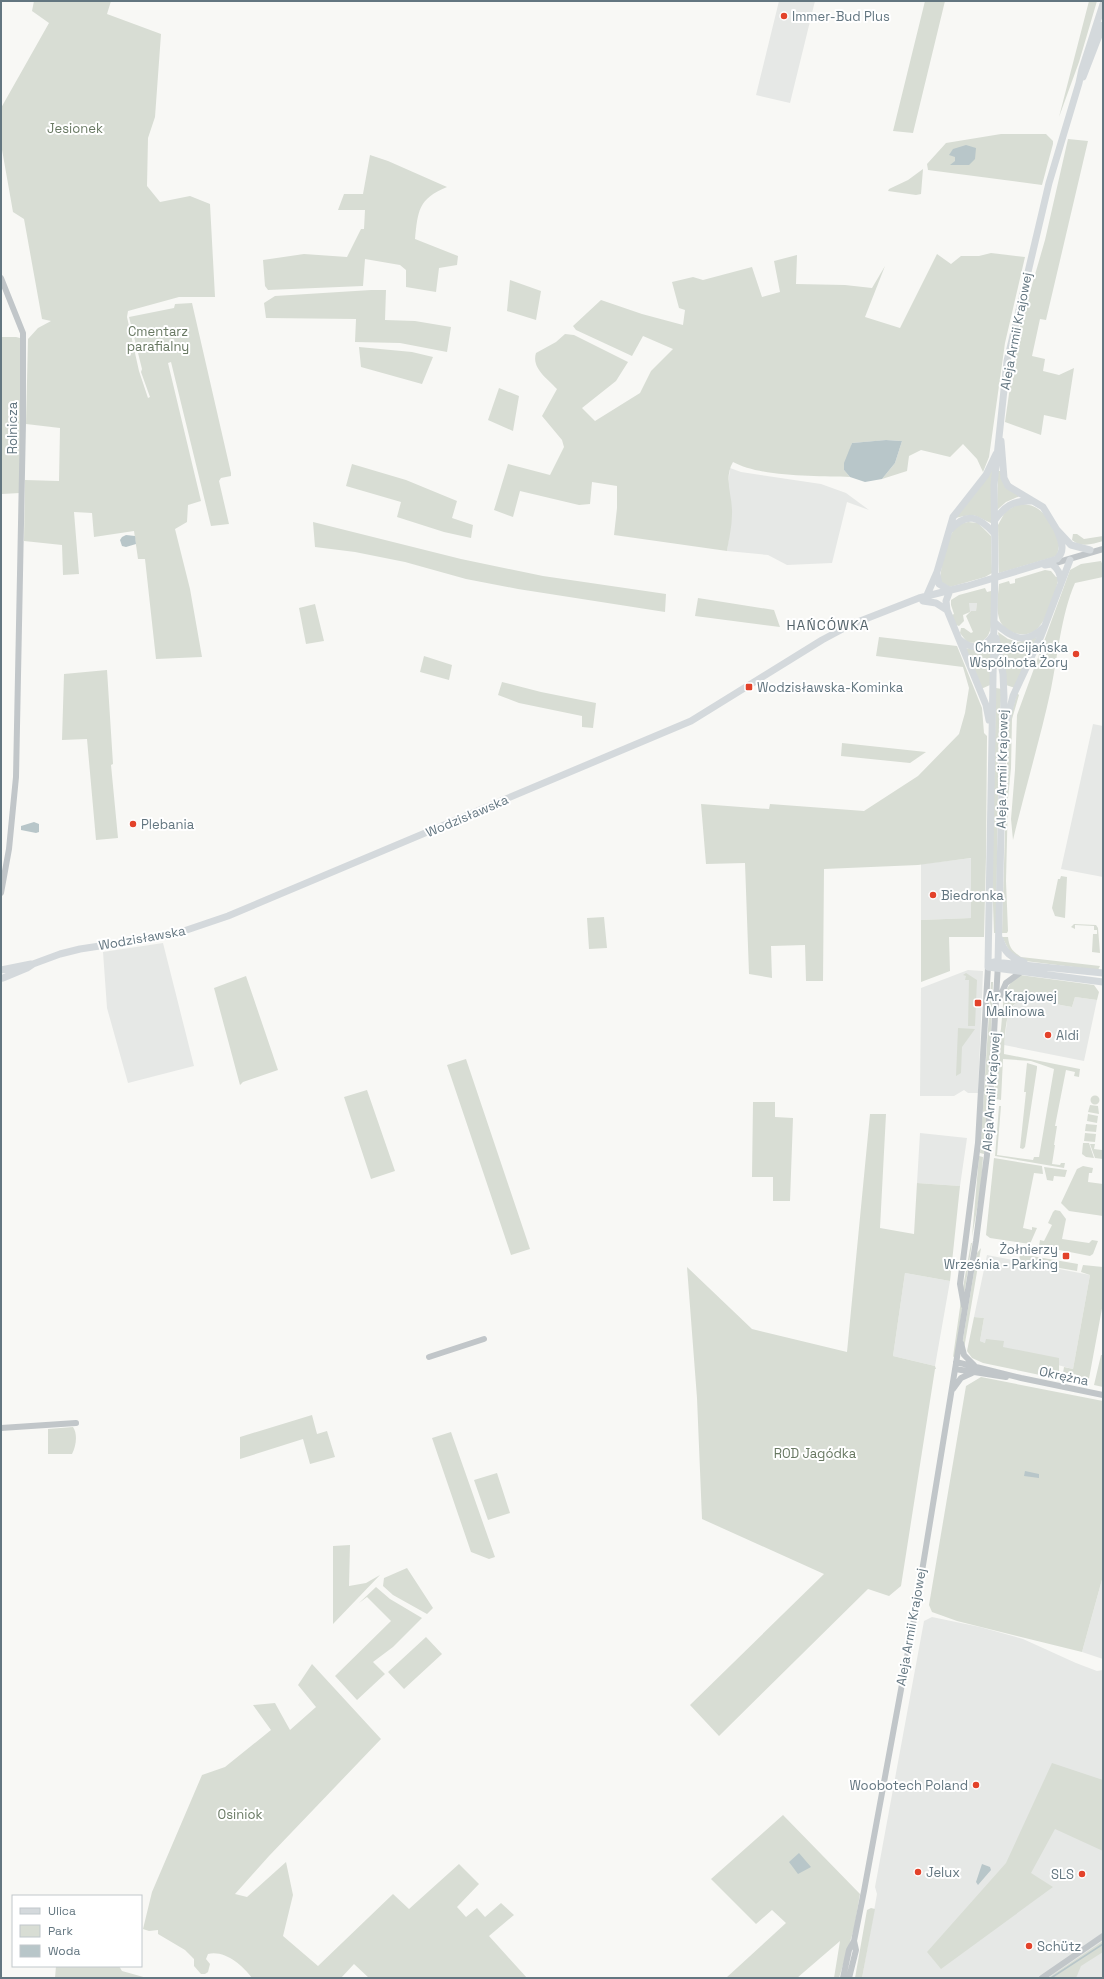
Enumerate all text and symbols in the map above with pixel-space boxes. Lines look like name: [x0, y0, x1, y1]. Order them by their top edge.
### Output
place label: Immer-Bud Plus: [792, 8, 890, 25]
marker: Immer-Bud Plus: [779, 11, 789, 21]
park label: Jesionek: [47, 120, 103, 137]
street label: Aleja Armii Krajowej: [996, 271, 1036, 391]
park label: Cmentarz parafialny: [127, 323, 189, 355]
street label: Rolnicza: [4, 401, 21, 454]
district label: HAŃCÓWKA: [786, 616, 870, 634]
place label: Chrześcijańska Wspólnota Żory: [969, 639, 1069, 671]
marker: Chrześcijańska Wspólnota Żory: [1071, 649, 1081, 659]
place label: Wodzisławska-Kominka: [757, 679, 904, 696]
marker: Wodzisławska-Kominka: [744, 682, 754, 692]
street label: Aleja Armii Krajowej: [992, 709, 1012, 829]
street label: Wodzisławska: [423, 791, 511, 841]
place label: Plebania: [141, 816, 195, 833]
marker: Plebania: [128, 819, 138, 829]
place label: Biedronka: [941, 887, 1004, 904]
marker: Biedronka: [928, 890, 938, 900]
street label: Wodzisławska: [97, 922, 187, 954]
place label: Ar. Krajowej Malinowa: [986, 988, 1057, 1020]
marker: Ar. Krajowej Malinowa: [973, 998, 983, 1008]
place label: Aldi: [1056, 1027, 1079, 1044]
marker: Aldi: [1043, 1030, 1053, 1040]
street label: Aleja Armii Krajowej: [978, 1032, 1004, 1152]
place label: Żołnierzy Września - Parking: [944, 1241, 1058, 1273]
marker: Żołnierzy Września - Parking: [1061, 1251, 1071, 1261]
street label: Okrężna: [1038, 1362, 1091, 1390]
park label: ROD Jagódka: [774, 1445, 857, 1462]
street label: Aleja Armii Krajowej: [892, 1567, 930, 1687]
place label: Woobotech Poland: [849, 1777, 968, 1794]
marker: Woobotech Poland: [971, 1780, 981, 1790]
park label: Osiniok: [218, 1806, 262, 1823]
place label: Jelux: [926, 1864, 960, 1881]
place label: SLS: [1051, 1866, 1074, 1883]
marker: Jelux: [913, 1867, 923, 1877]
marker: SLS: [1077, 1869, 1087, 1879]
legend: [12, 1895, 142, 1967]
text: Ulica: [48, 1903, 76, 1919]
text: Park: [48, 1923, 73, 1939]
place label: Schütz: [1037, 1938, 1082, 1955]
marker: Schütz: [1024, 1941, 1034, 1951]
text: Woda: [48, 1943, 80, 1959]

